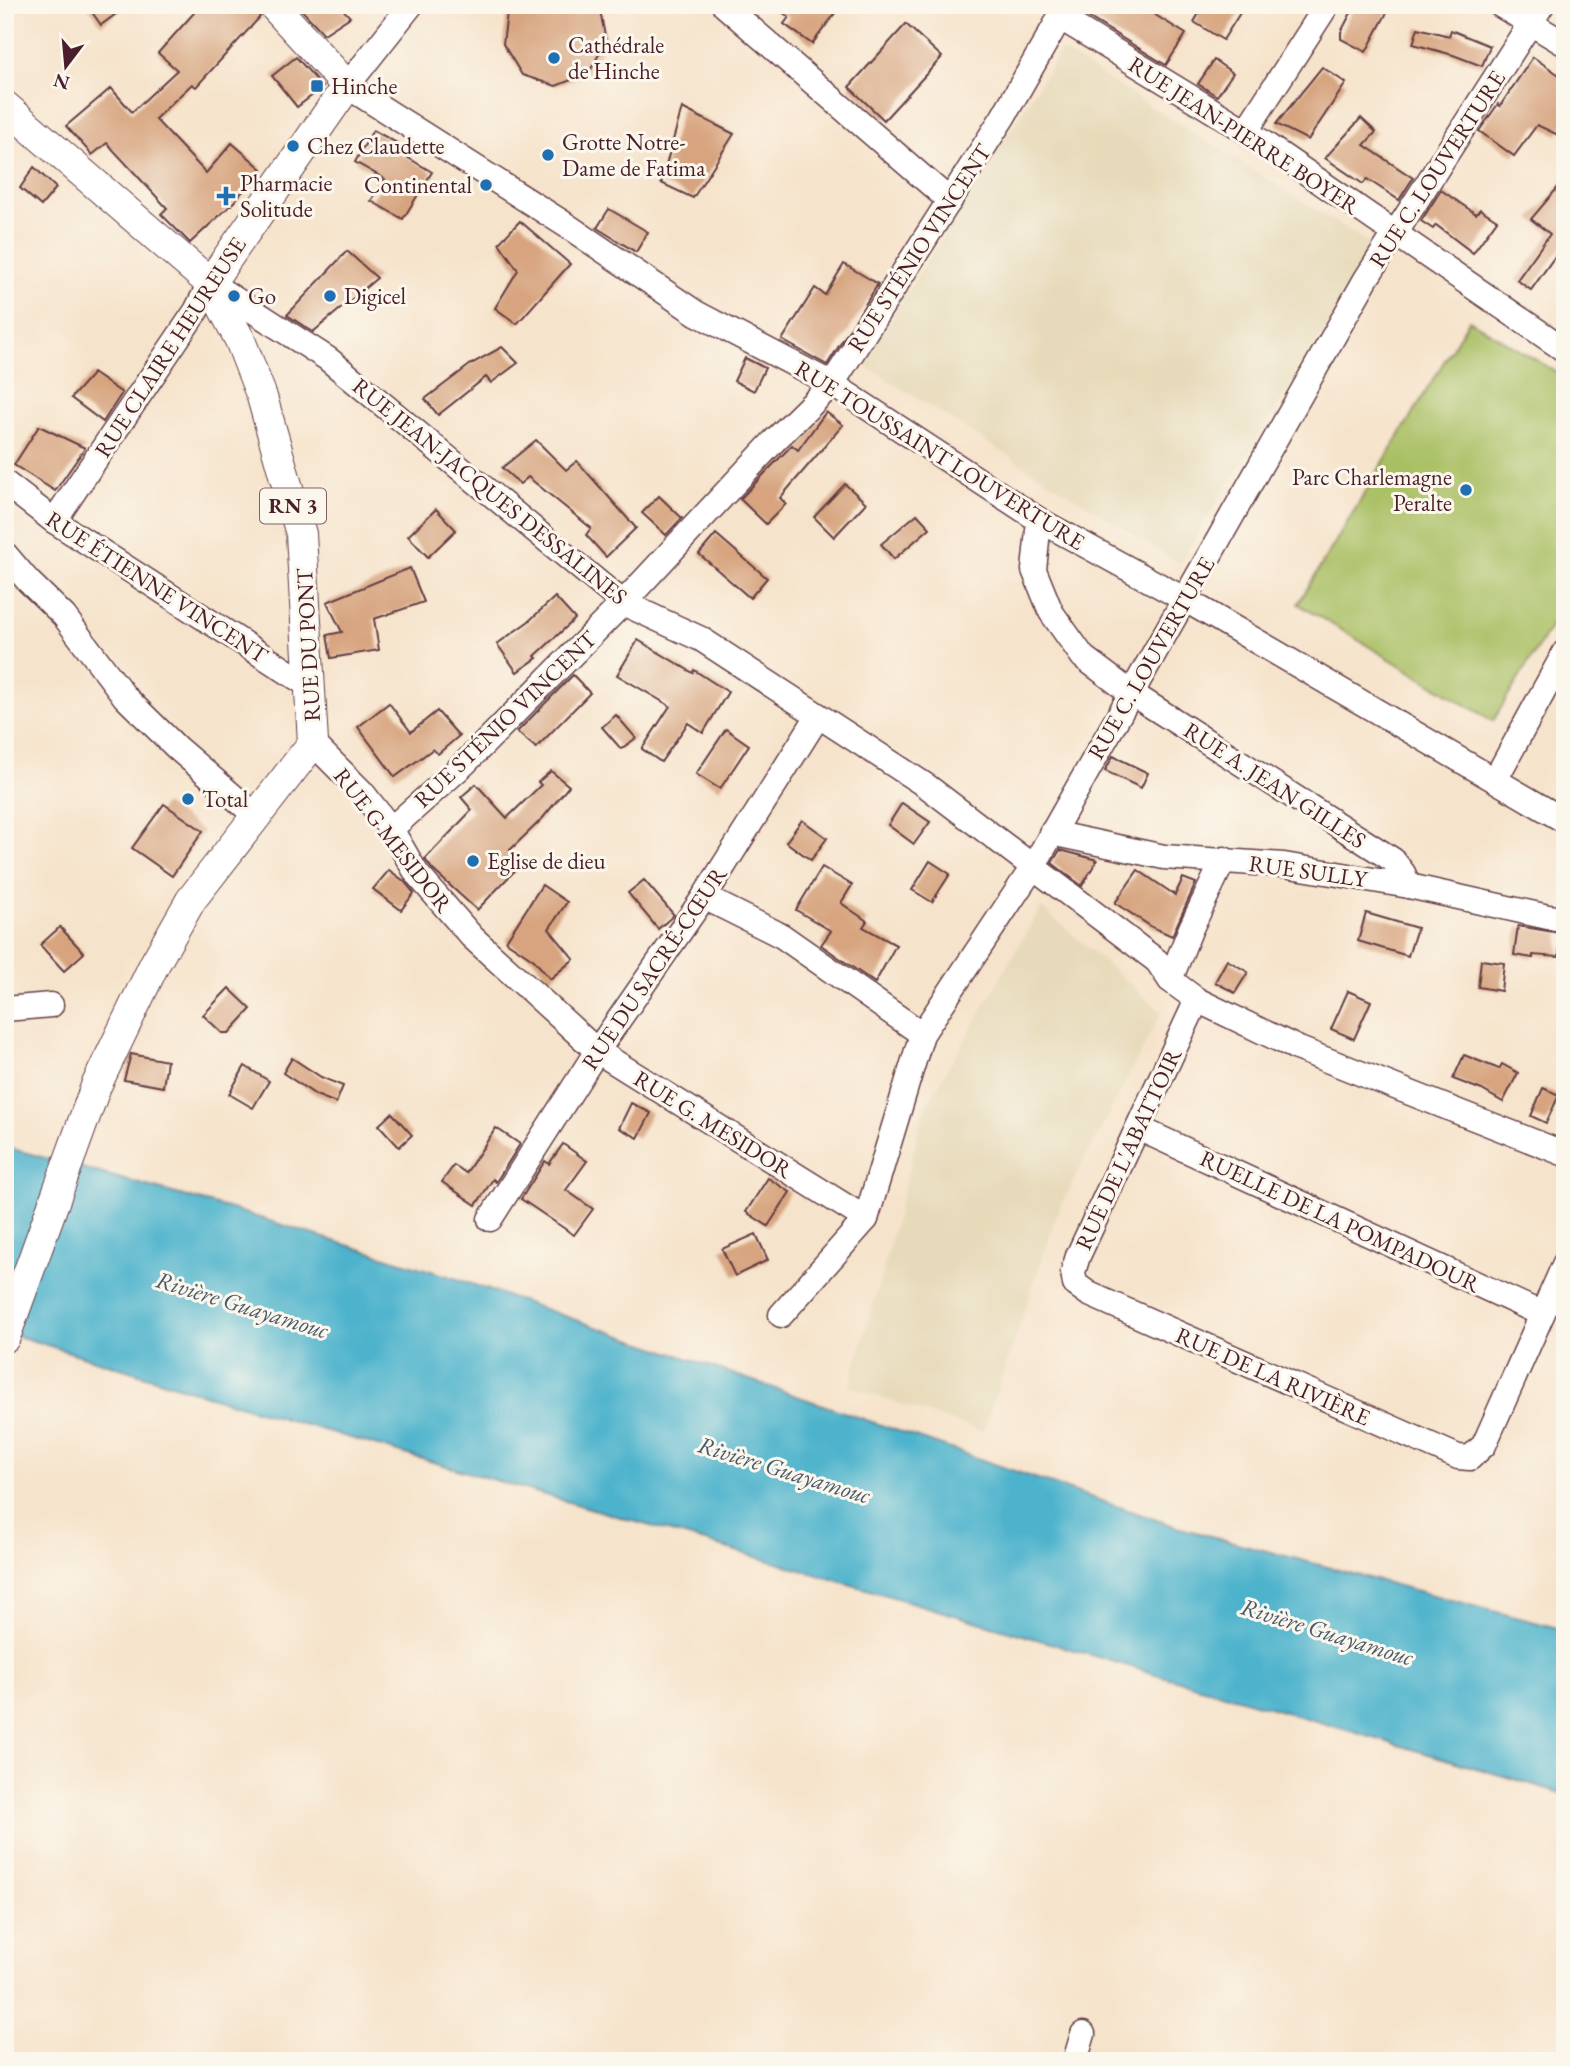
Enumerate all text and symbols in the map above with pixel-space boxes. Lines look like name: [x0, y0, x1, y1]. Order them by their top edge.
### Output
place label: Cathédrale de Hinche: [568, 30, 664, 86]
north arrow: [32, 32, 102, 102]
street label: RUE JEAN-PIERRE BOYER: [1123, 49, 1366, 221]
marker: Cathédrale de Hinche: [546, 50, 562, 66]
street label: RUE C. LOUVERTURE: [1362, 65, 1512, 273]
text: N: [50, 68, 72, 96]
place label: Hinche: [331, 71, 398, 101]
marker: Hinche: [309, 78, 325, 94]
place label: Grotte Notre- Dame de Fatima: [562, 127, 706, 183]
place label: Chez Claudette: [307, 131, 445, 161]
marker: Chez Claudette: [285, 138, 301, 154]
street label: RUE STÉNIO VINCENT: [840, 138, 998, 358]
marker: Grotte Notre- Dame de Fatima: [540, 147, 556, 163]
place label: Pharmacie Solitude: [240, 168, 332, 224]
place label: Continental: [364, 170, 472, 200]
marker: Continental: [478, 177, 494, 193]
marker: Pharmacie Solitude: [218, 188, 234, 204]
street label: RUE CLAIRE HEUREUSE: [87, 231, 253, 463]
place label: Go: [248, 281, 276, 311]
place label: Digicel: [344, 281, 406, 311]
marker: Go: [226, 288, 242, 304]
marker: Digicel: [322, 288, 338, 304]
street label: RUE TOUSSAINT LOUVERTURE: [790, 353, 1090, 557]
street label: RUE JEAN-JACQUES DESSALINES: [346, 371, 634, 611]
place label: Parc Charlemagne Peralte: [1292, 462, 1452, 518]
marker: Parc Charlemagne Peralte: [1458, 482, 1474, 498]
road number: RN 3: [260, 489, 326, 524]
street label: RUE ÉTIENNE VINCENT: [40, 504, 274, 670]
street label: RUE C. LOUVERTURE: [1081, 551, 1221, 765]
street label: RUE DU PONT: [289, 567, 327, 723]
street label: RUE STÉNIO VINCENT: [407, 624, 603, 814]
street label: RUE A. JEAN GILLES: [1178, 715, 1372, 855]
street label: RUE G MESIDOR: [327, 761, 459, 919]
place label: Total: [202, 784, 249, 814]
marker: Total: [180, 791, 196, 807]
place label: Eglise de dieu: [487, 846, 606, 876]
street label: RUE SULLY: [1247, 848, 1371, 894]
marker: Eglise de dieu: [465, 853, 481, 869]
street label: RUE DU SACRÉ-CŒUR: [575, 860, 734, 1076]
street label: RUE DE L'ABATTOIR: [1068, 1043, 1188, 1255]
street label: RUE G. MESIDOR: [628, 1063, 798, 1185]
street label: RUELLE DE LA POMPADOUR: [1195, 1143, 1485, 1299]
water label: Rivière Guayamouc: [152, 1264, 333, 1346]
street label: RUE DE LA RIVIÈRE: [1171, 1320, 1375, 1432]
water label: Rivière Guayamouc: [694, 1429, 875, 1511]
water label: Rivière Guayamouc: [1237, 1591, 1418, 1673]

